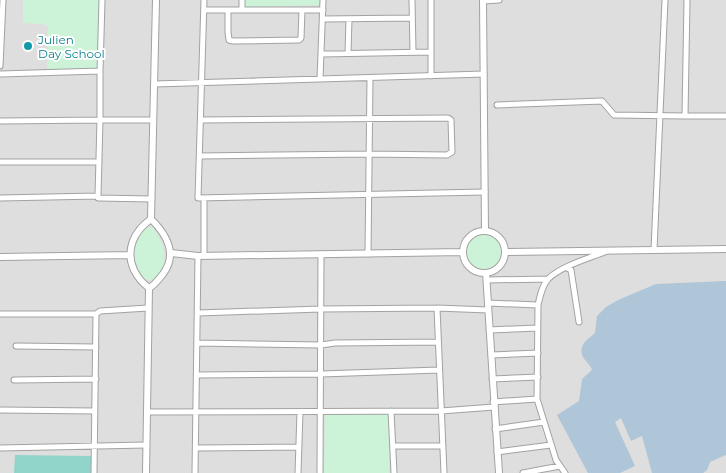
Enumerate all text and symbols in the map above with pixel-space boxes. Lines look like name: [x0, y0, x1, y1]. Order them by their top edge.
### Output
place label: Julien Day School: [37, 32, 105, 61]
marker: Julien Day School: [22, 40, 34, 52]

